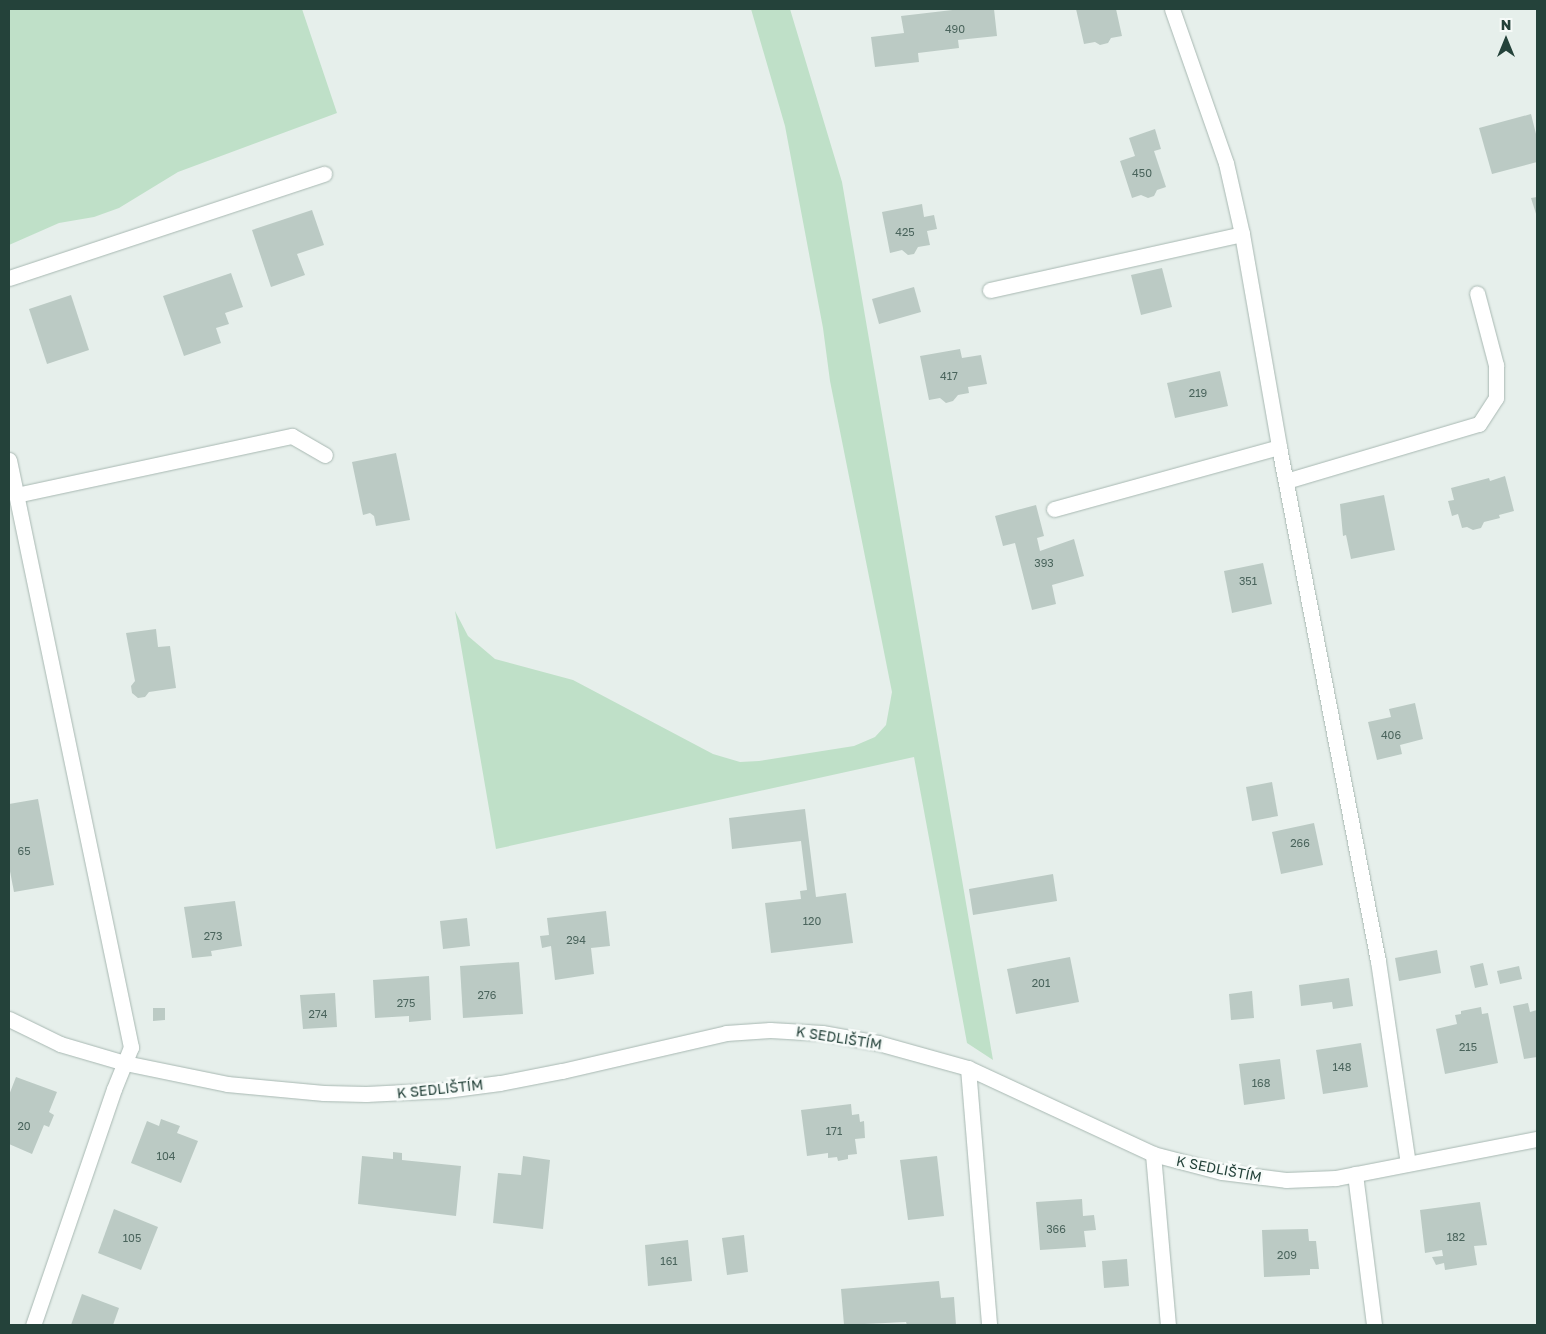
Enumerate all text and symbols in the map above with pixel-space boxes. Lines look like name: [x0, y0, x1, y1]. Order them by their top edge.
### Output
north arrow: [1481, 15, 1531, 65]
text: N: [1501, 16, 1511, 33]
house number: 490: [945, 22, 965, 36]
house number: 450: [1132, 166, 1152, 180]
house number: 425: [895, 225, 915, 239]
house number: 417: [940, 369, 958, 383]
house number: 219: [1189, 386, 1207, 400]
house number: 393: [1034, 556, 1054, 570]
house number: 351: [1239, 574, 1257, 588]
house number: 406: [1381, 728, 1401, 742]
house number: 266: [1290, 836, 1310, 850]
house number: 65: [17, 844, 31, 858]
house number: 120: [803, 914, 821, 928]
house number: 273: [204, 929, 222, 943]
house number: 294: [566, 933, 586, 947]
house number: 201: [1032, 976, 1050, 990]
house number: 276: [478, 988, 496, 1002]
house number: 275: [397, 996, 415, 1010]
house number: 274: [309, 1007, 327, 1021]
street label: K SEDLIŠTÍM: [795, 1023, 883, 1053]
house number: 215: [1459, 1040, 1477, 1054]
house number: 148: [1333, 1060, 1351, 1074]
street label: K SEDLIŠTÍM: [396, 1076, 484, 1102]
house number: 168: [1252, 1076, 1270, 1090]
house number: 20: [17, 1119, 31, 1133]
house number: 171: [826, 1124, 842, 1138]
house number: 104: [157, 1149, 175, 1163]
street label: K SEDLIŠTÍM: [1175, 1152, 1263, 1186]
house number: 366: [1046, 1222, 1066, 1236]
house number: 182: [1447, 1230, 1465, 1244]
house number: 105: [123, 1231, 141, 1245]
house number: 209: [1277, 1248, 1297, 1262]
house number: 161: [660, 1254, 678, 1268]

